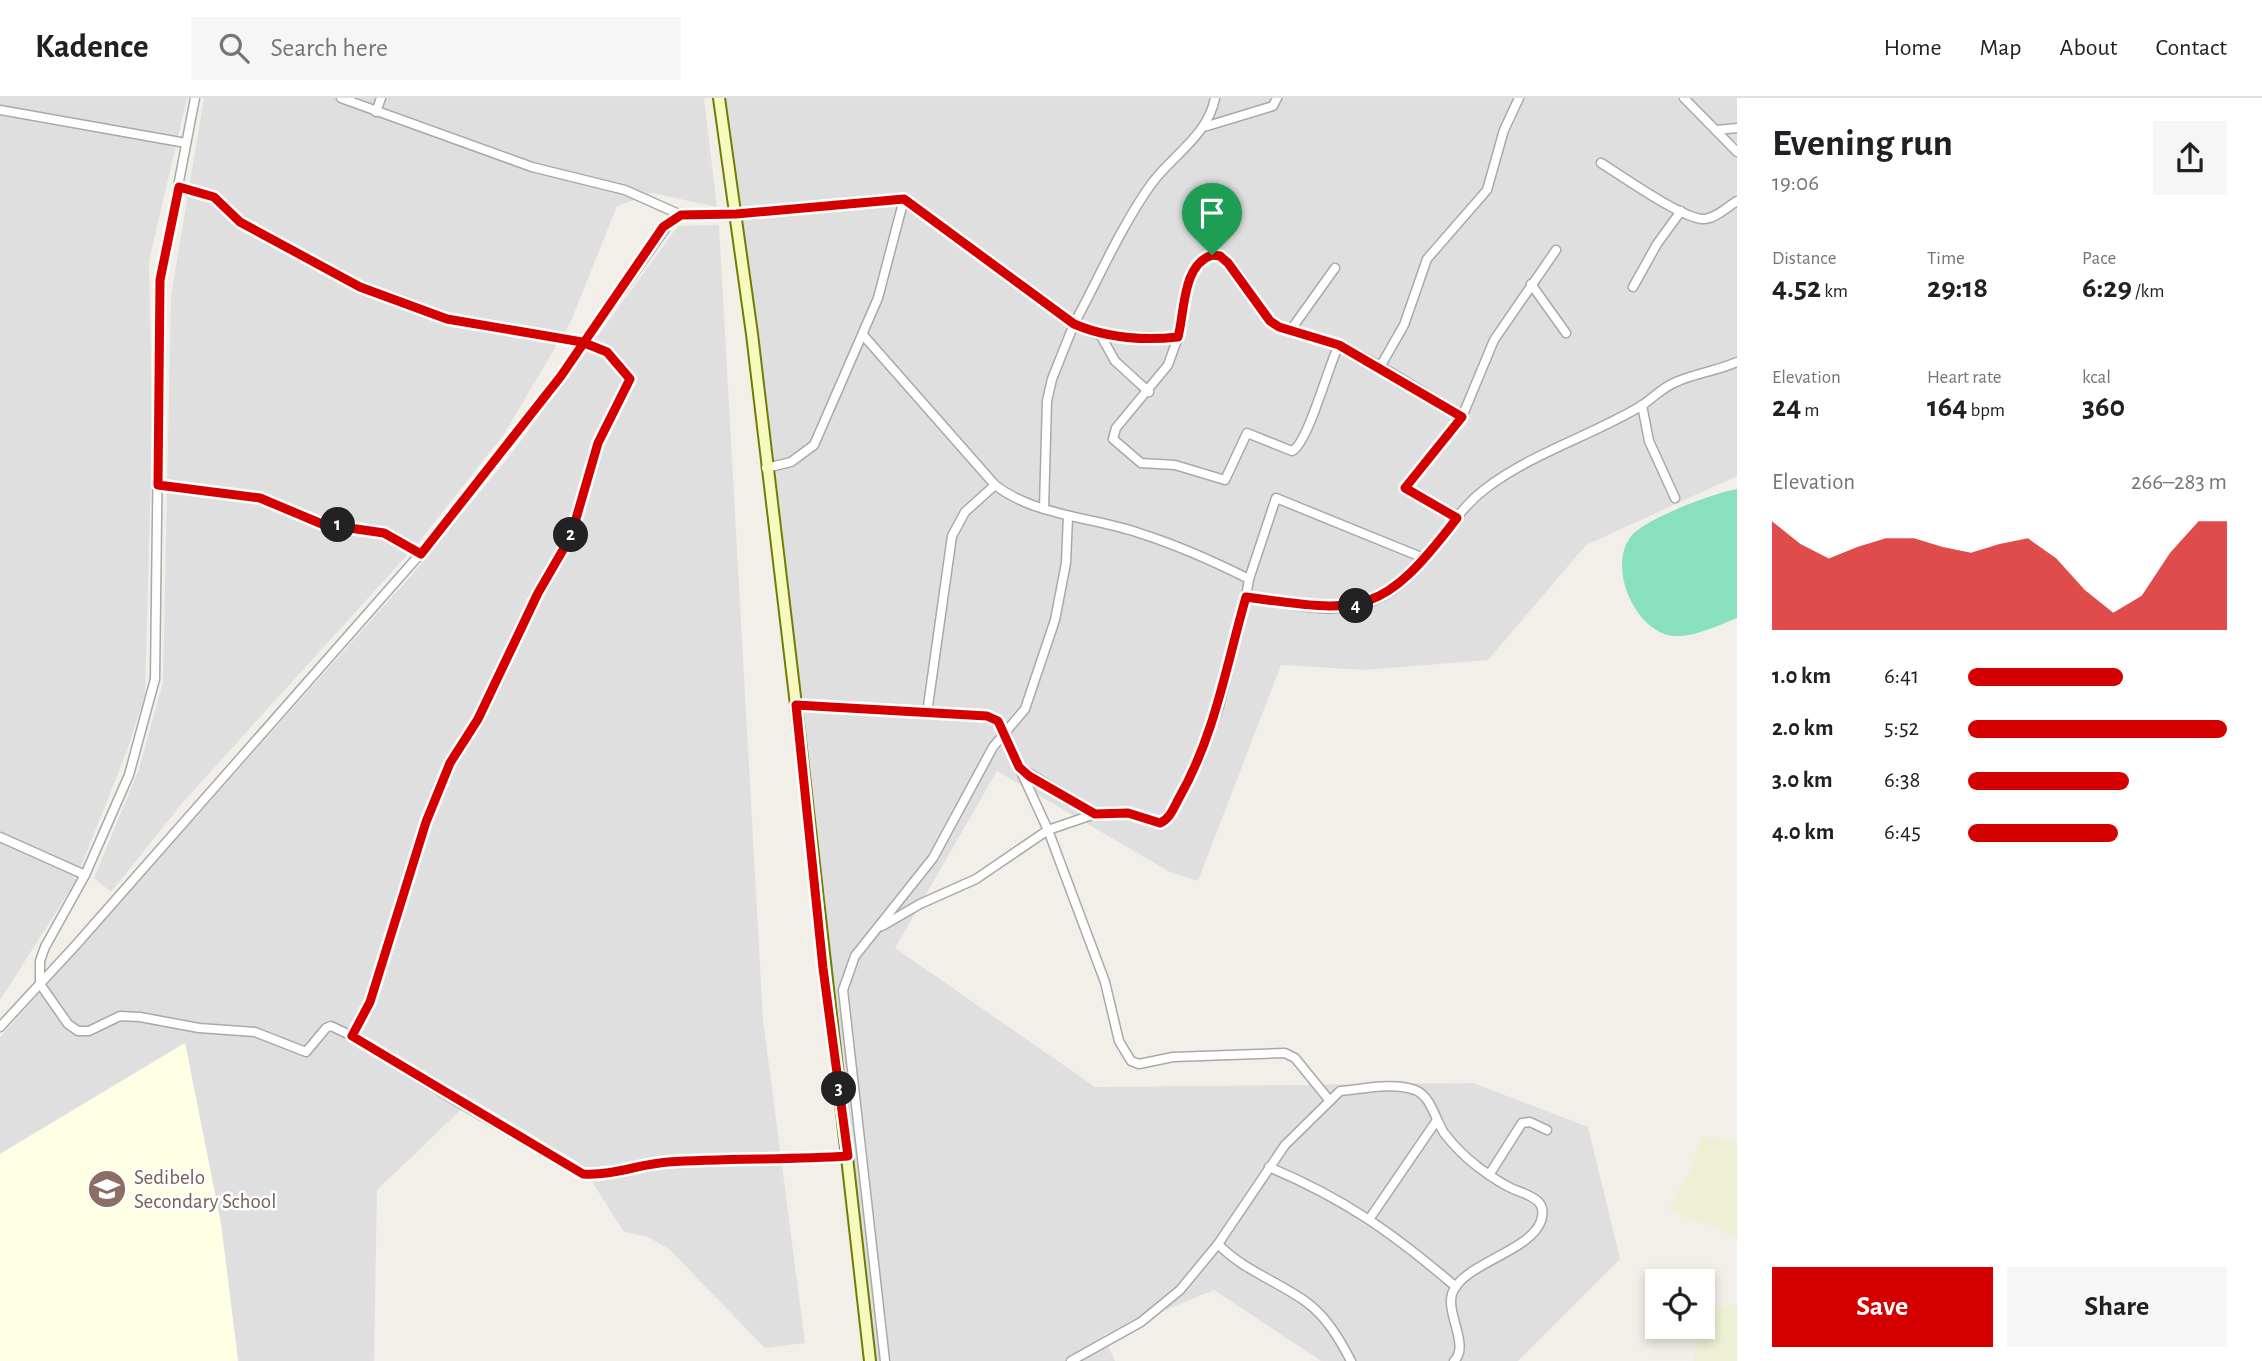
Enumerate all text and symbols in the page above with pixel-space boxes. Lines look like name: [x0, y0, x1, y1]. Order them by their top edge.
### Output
search box: [191, 17, 681, 80]
icon: search: [215, 29, 253, 67]
text: Kadence: [35, 31, 149, 64]
text: Search here: [271, 35, 388, 61]
text: Home: [1884, 36, 1942, 60]
text: Map: [1980, 36, 2022, 60]
text: About: [2060, 36, 2117, 60]
text: Contact: [2155, 36, 2227, 60]
button: share: [2153, 121, 2227, 195]
text: Evening run: [1772, 125, 1953, 163]
text: 19:06: [1772, 172, 1819, 195]
pin: [1182, 183, 1242, 255]
icon: arrive: [1193, 194, 1231, 232]
text: Distance: [1772, 249, 1836, 268]
text: Time: [1927, 249, 1965, 268]
text: Pace: [2082, 249, 2116, 268]
text: 4.52: [1772, 273, 1821, 303]
text: 29:18: [1927, 273, 1988, 303]
text: 6:29: [2082, 273, 2132, 303]
text: km: [1821, 282, 1848, 301]
text: /km: [2132, 282, 2164, 301]
text: Elevation: [1772, 368, 1841, 387]
text: Heart rate: [1927, 368, 2002, 387]
text: kcal: [2082, 368, 2111, 387]
text: 24: [1772, 392, 1801, 422]
text: 164: [1927, 392, 1967, 422]
text: 360: [2082, 392, 2125, 422]
text: m: [1801, 401, 1820, 420]
text: bpm: [1967, 401, 2005, 420]
text: Elevation: [1772, 471, 1855, 494]
text: 266–283 m: [2131, 471, 2227, 494]
pin: 1: [320, 508, 356, 542]
text: 1: [334, 515, 341, 534]
pin: 2: [554, 518, 588, 552]
text: 2: [566, 525, 575, 544]
pin: 4: [1338, 588, 1374, 624]
text: 4: [1351, 596, 1360, 615]
text: 1.0 km: [1772, 665, 1831, 688]
text: 6:41: [1884, 665, 1919, 688]
text: 2.0 km: [1772, 717, 1834, 740]
text: 5:52: [1884, 717, 1919, 740]
text: 3.0 km: [1772, 769, 1833, 792]
text: 6:38: [1884, 769, 1920, 792]
text: 4.0 km: [1772, 821, 1834, 844]
text: 6:45: [1884, 821, 1921, 844]
pin: 3: [822, 1072, 856, 1107]
text: 3: [834, 1079, 843, 1098]
place label: Sedibelo Secondary School: [134, 1167, 276, 1212]
school or university icon: Sedibelo Secondary School: [86, 1168, 128, 1210]
button: Save: [1772, 1267, 1993, 1347]
button: Share: [2007, 1267, 2227, 1347]
map controls: [1645, 1269, 1715, 1339]
button: locate: [1645, 1269, 1715, 1339]

